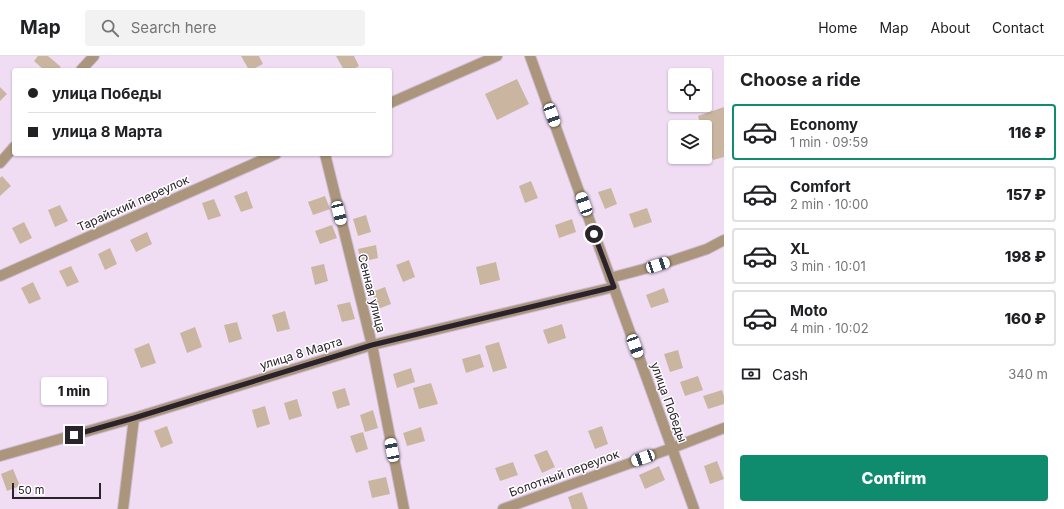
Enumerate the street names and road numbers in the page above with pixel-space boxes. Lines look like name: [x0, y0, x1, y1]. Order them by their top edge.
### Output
street label: Тарайский переулок: [75, 171, 192, 234]
street label: Сенная улица: [355, 252, 389, 334]
street label: улица 8 Марта: [258, 333, 344, 373]
street label: улица Победы: [648, 360, 690, 444]
street label: Болотный переулок: [507, 446, 622, 500]

